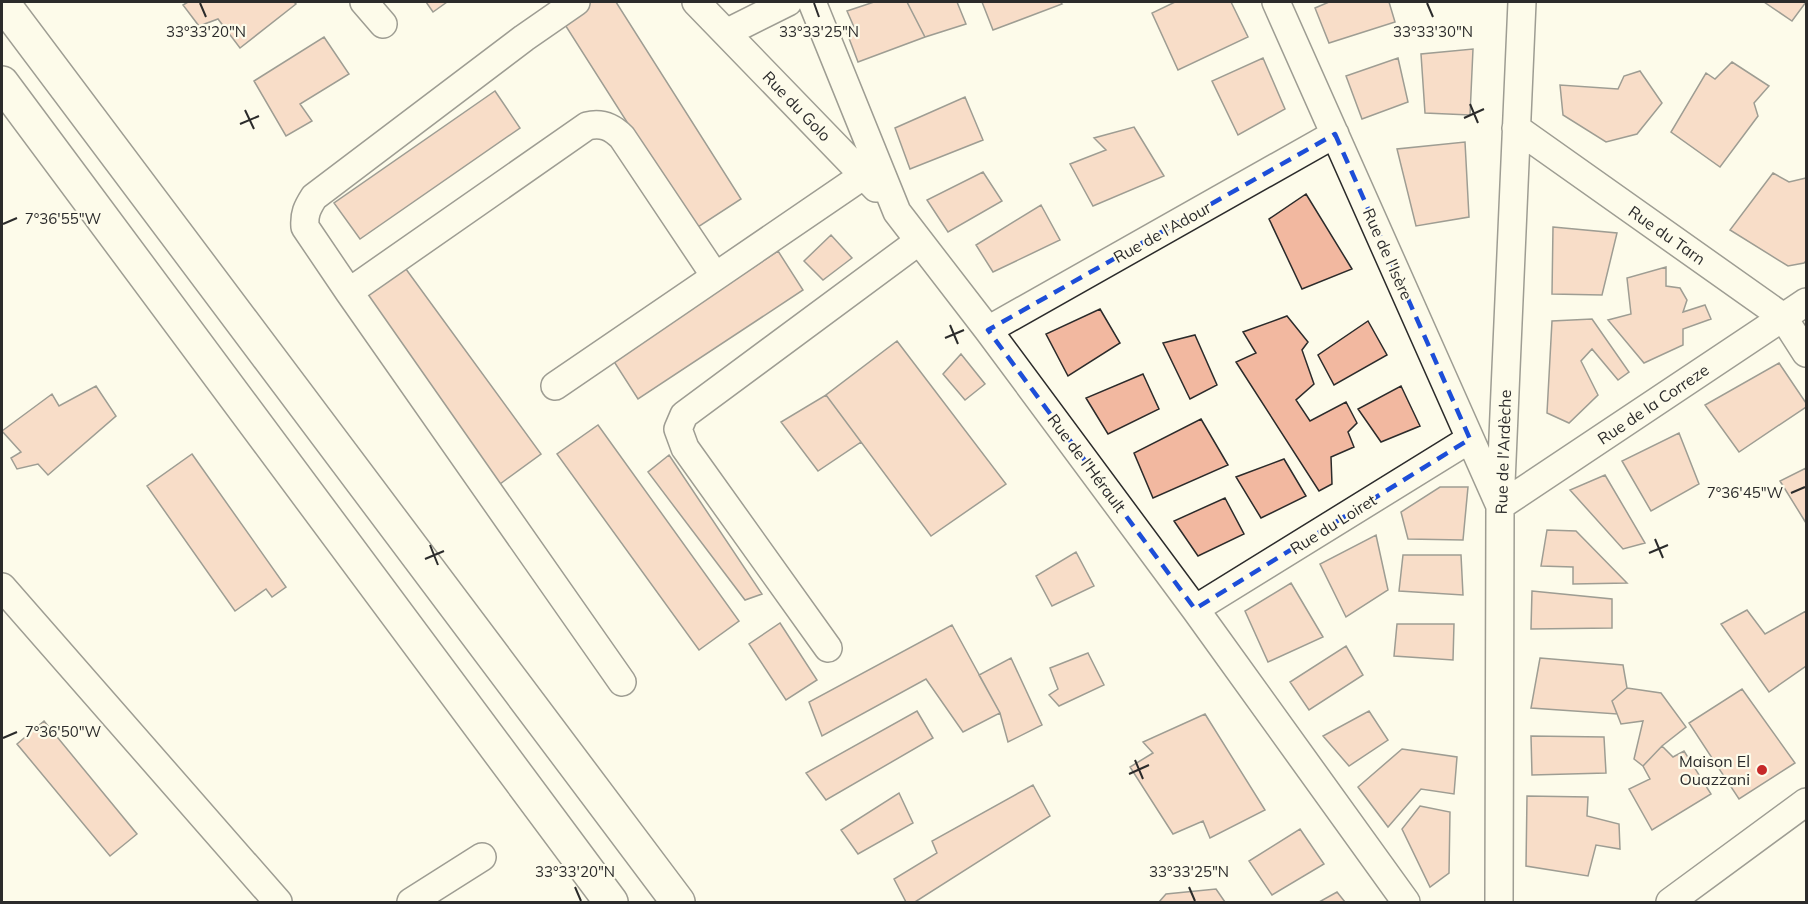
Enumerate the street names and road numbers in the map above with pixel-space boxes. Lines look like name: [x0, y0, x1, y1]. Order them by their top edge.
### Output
street label: Rue du Golo: [759, 67, 835, 145]
street label: Rue de l'Adour: [1110, 197, 1214, 267]
street label: Rue du Tarn: [1625, 201, 1709, 269]
street label: Rue de l'Isère: [1359, 205, 1417, 303]
street label: Rue de la Correze: [1594, 359, 1712, 449]
street label: Rue de l'Ardèche: [1491, 389, 1515, 515]
street label: Rue de l'Hérault: [1044, 410, 1131, 516]
street label: Rue du Loiret: [1286, 489, 1380, 558]

